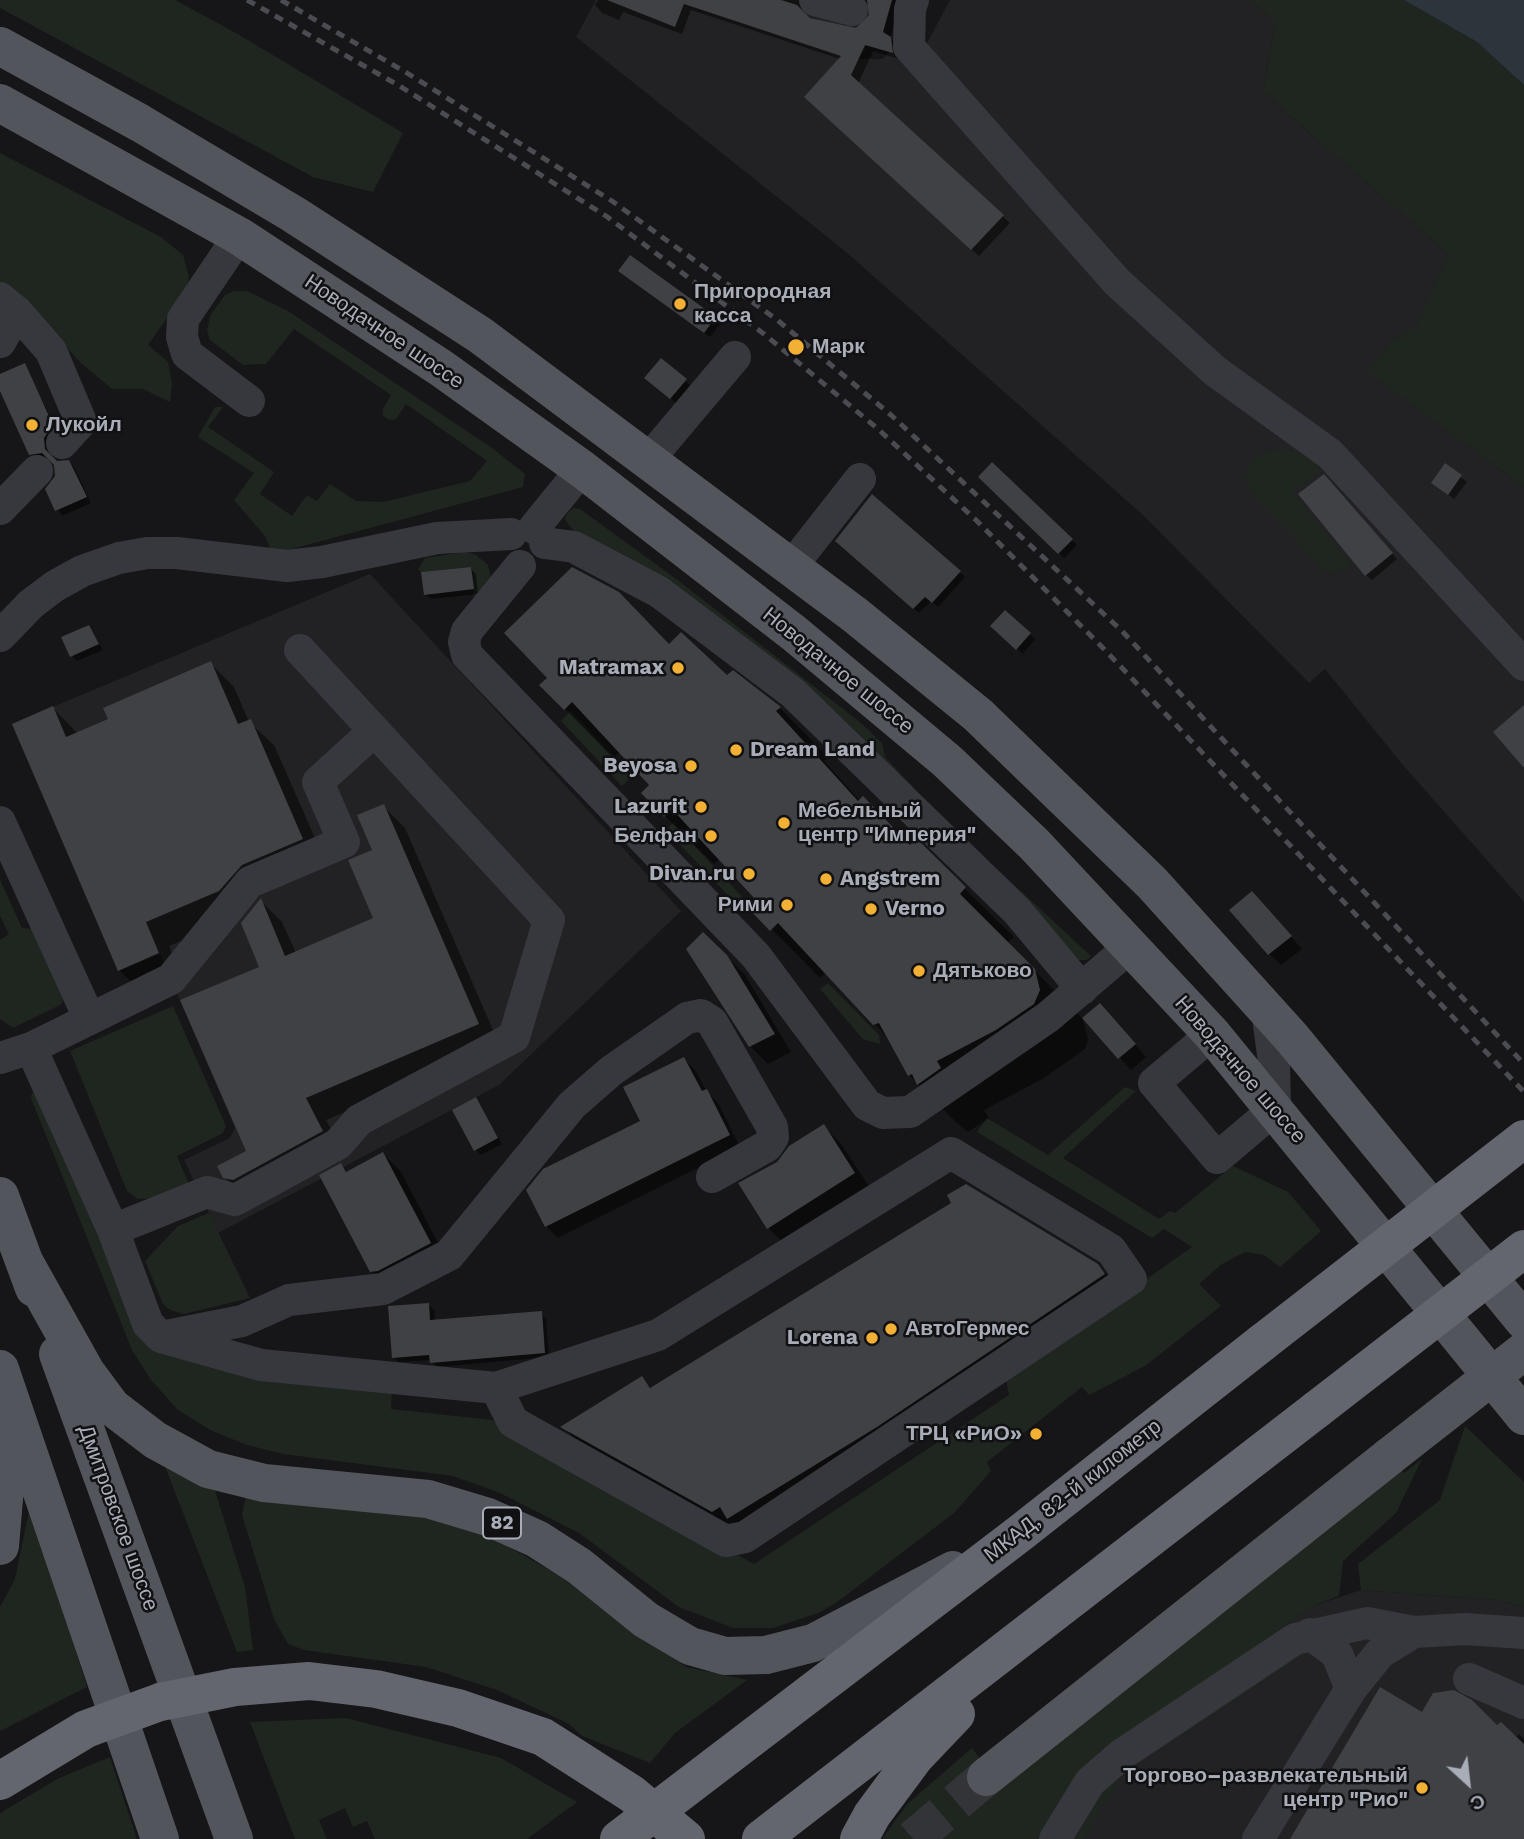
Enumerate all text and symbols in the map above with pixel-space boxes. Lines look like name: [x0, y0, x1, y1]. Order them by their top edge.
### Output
street label: Новодачное шоссе: [300, 269, 468, 395]
place label: Пригородная касса: [694, 279, 831, 329]
marker: Пригородная касса: [672, 296, 688, 312]
place label: Марк: [812, 334, 865, 360]
marker: Марк: [786, 337, 806, 357]
place label: Лукойл: [46, 412, 122, 438]
marker: Лукойл: [24, 417, 40, 433]
street label: Новодачное шоссе: [758, 602, 918, 740]
place label: Matramax: [559, 655, 664, 681]
marker: Matramax: [670, 660, 686, 676]
place label: Dream Land: [750, 737, 875, 763]
marker: Dream Land: [728, 742, 744, 758]
place label: Beyosa: [603, 753, 677, 779]
marker: Beyosa: [683, 758, 699, 774]
place label: Lazurit: [614, 794, 687, 820]
place label: Мебельный центр "Империя": [798, 798, 976, 848]
marker: Lazurit: [693, 799, 709, 815]
marker: Мебельный центр "Империя": [776, 815, 792, 831]
place label: Белфан: [614, 823, 697, 849]
marker: Белфан: [703, 828, 719, 844]
place label: Divan.ru: [649, 861, 735, 887]
marker: Divan.ru: [741, 866, 757, 882]
place label: Angstrem: [840, 866, 940, 892]
marker: Angstrem: [818, 871, 834, 887]
place label: Рими: [718, 892, 773, 918]
place label: Verno: [885, 896, 945, 922]
marker: Рими: [779, 897, 795, 913]
marker: Verno: [863, 901, 879, 917]
place label: Дятьково: [933, 958, 1032, 984]
marker: Дятьково: [911, 963, 927, 979]
street label: Новодачное шоссе: [1169, 991, 1311, 1149]
place label: АвтоГермес: [905, 1316, 1029, 1342]
marker: АвтоГермес: [883, 1321, 899, 1337]
place label: Lorena: [787, 1325, 858, 1351]
marker: Lorena: [864, 1330, 880, 1346]
street label: МКАД, 82-й километр: [980, 1414, 1166, 1568]
place label: ТРЦ «РиО»: [906, 1421, 1022, 1447]
street label: Дмитровское шоссе: [73, 1422, 163, 1614]
marker: ТРЦ «РиО»: [1028, 1426, 1044, 1442]
road number: 82: [483, 1508, 521, 1539]
north arrow: [1433, 1748, 1503, 1818]
place label: Торгово–развлекательный центр "Рио": [1123, 1763, 1408, 1813]
marker: Торгово–развлекательный центр "Рио": [1414, 1780, 1430, 1796]
text: С: [1466, 1789, 1489, 1816]

